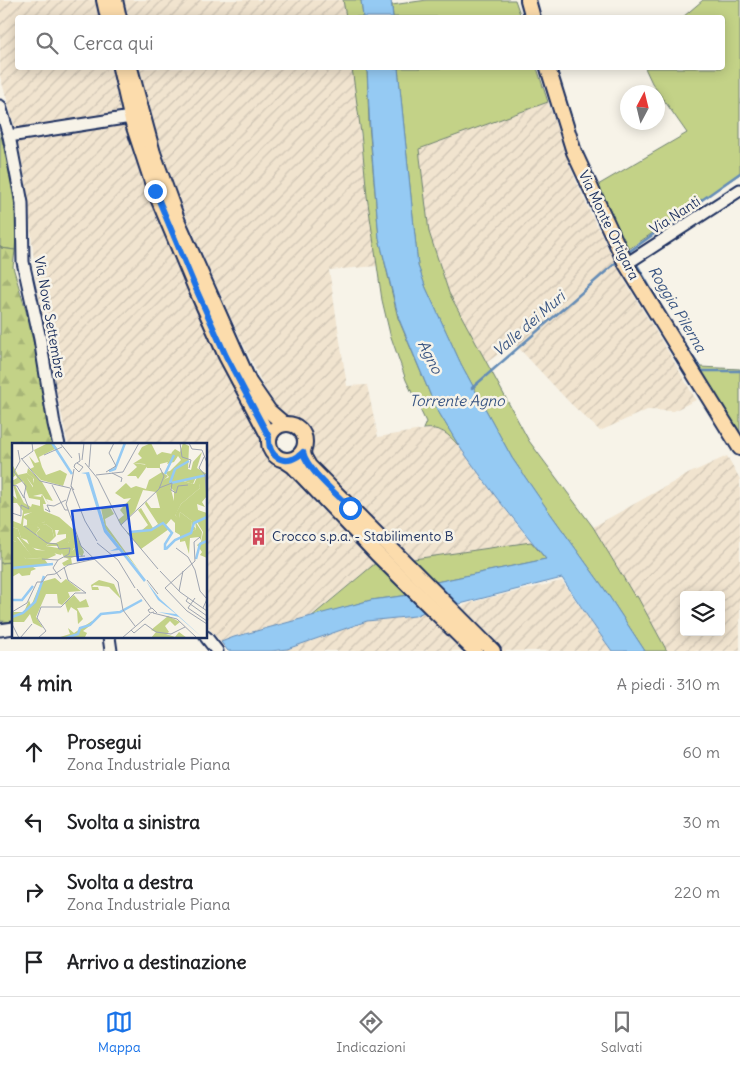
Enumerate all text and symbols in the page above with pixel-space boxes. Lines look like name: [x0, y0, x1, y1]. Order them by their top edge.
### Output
search box: [15, 15, 725, 70]
icon: search: [33, 29, 61, 57]
text: Cerca qui: [73, 31, 154, 55]
north arrow: [620, 85, 665, 130]
street label: Via Monte Ortigara: [575, 167, 643, 283]
route end: [144, 180, 167, 203]
street label: Via Nanti: [646, 192, 704, 238]
street label: Via Nove Settembre: [30, 255, 70, 379]
water label: Roggia Pilerna: [644, 262, 711, 357]
water label: Valle dei Muri: [489, 286, 570, 360]
water label: Agno: [414, 337, 448, 378]
water label: Torrente Agno: [409, 391, 506, 410]
inset map: [12, 443, 208, 638]
route start: [339, 497, 362, 520]
building icon: Crocco s.p.a. - Stabilimento B: [248, 526, 268, 546]
place label: Crocco s.p.a. - Stabilimento B: [272, 527, 454, 545]
map controls: [680, 591, 725, 636]
button: layers: [680, 591, 725, 636]
text: 4 min: [20, 670, 72, 697]
text: A piedi · 310 m: [617, 674, 720, 694]
text: Prosegui: [67, 730, 142, 754]
icon: ahead: [20, 738, 48, 766]
text: 60 m: [682, 742, 720, 762]
text: Zona Industriale Piana: [67, 754, 230, 774]
icon: left: [20, 808, 48, 836]
text: Svolta a sinistra: [67, 810, 200, 834]
text: 30 m: [683, 812, 720, 832]
text: Svolta a destra: [67, 870, 193, 894]
icon: right: [20, 878, 48, 906]
text: 220 m: [674, 882, 720, 902]
text: Zona Industriale Piana: [67, 894, 230, 914]
icon: arrive: [20, 948, 48, 976]
text: Arrivo a destinazione: [67, 950, 246, 974]
tab: Mappa: [98, 1008, 141, 1056]
tab: Indicazioni: [336, 1008, 406, 1056]
tab: Salvati: [601, 1008, 642, 1056]

